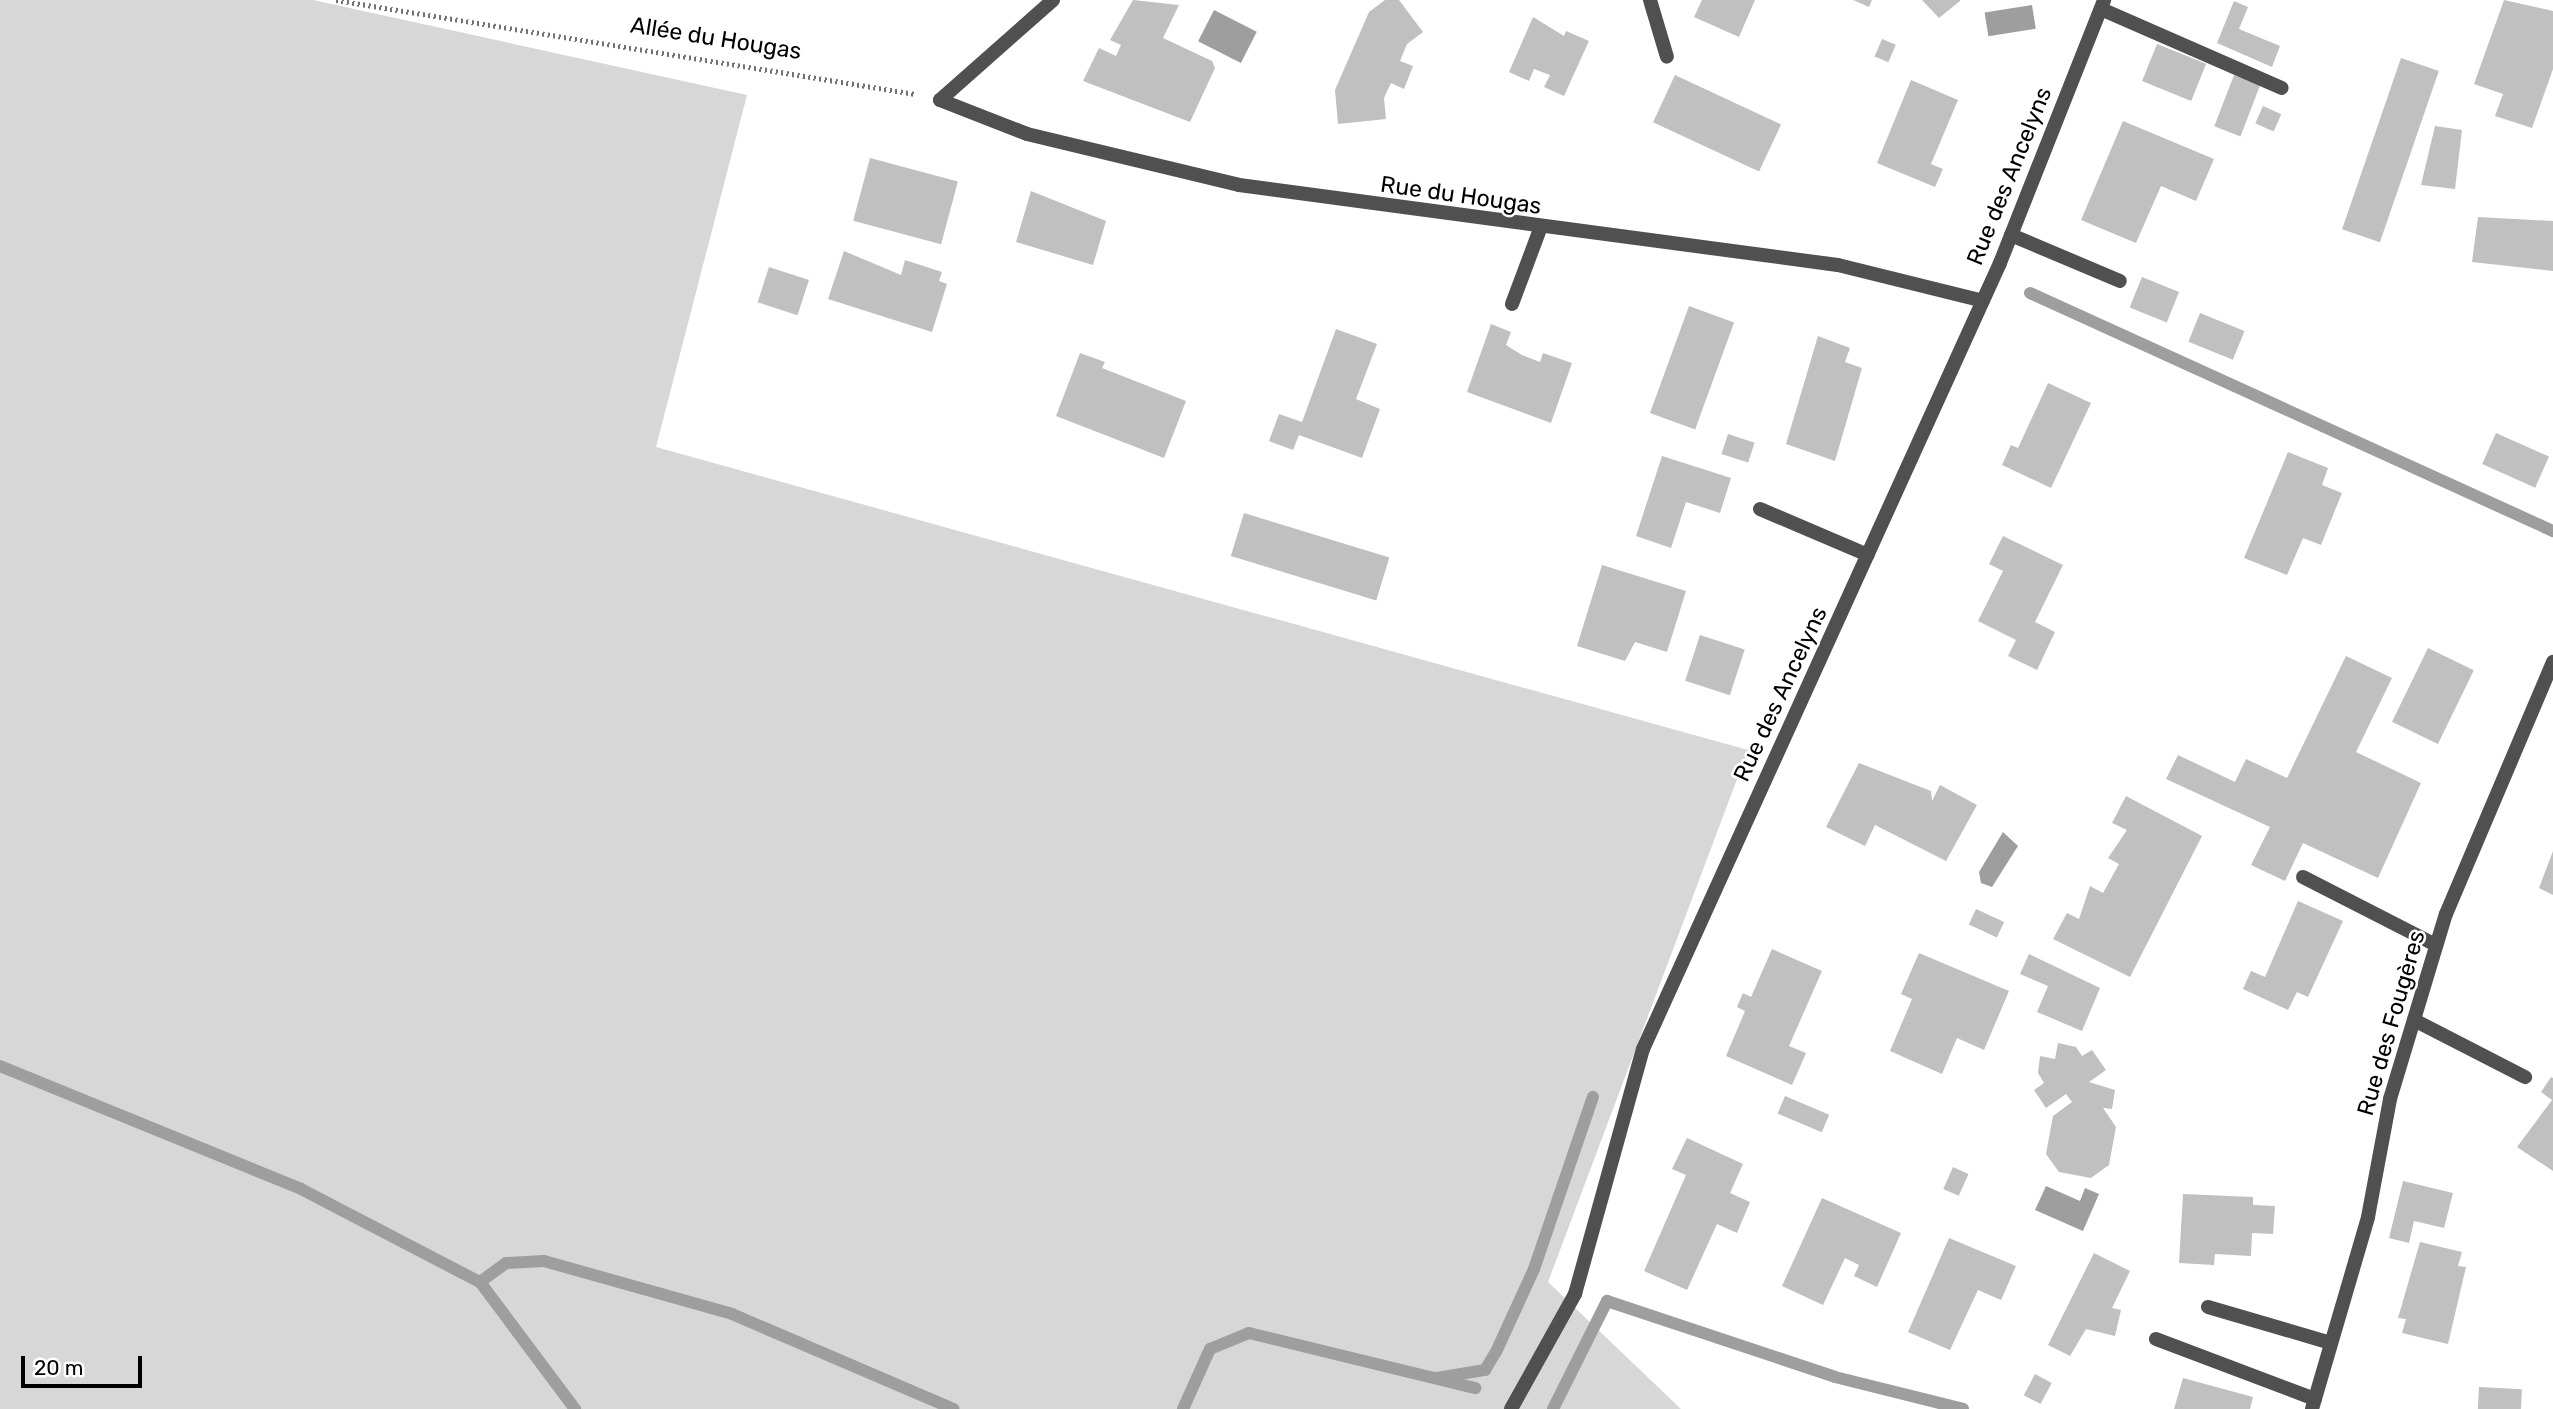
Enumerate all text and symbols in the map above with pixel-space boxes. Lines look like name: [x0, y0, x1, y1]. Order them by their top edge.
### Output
street label: Allée du Hougas: [629, 11, 803, 65]
street label: Rue des Ancelyns: [1961, 83, 2057, 269]
street label: Rue du Hougas: [1379, 170, 1543, 220]
street label: Rue des Ancelyns: [1727, 602, 1833, 786]
street label: Rue des Fougères: [2351, 927, 2431, 1119]
scale bar: [24, 1342, 145, 1386]
text: 20 m: [34, 1355, 83, 1380]

